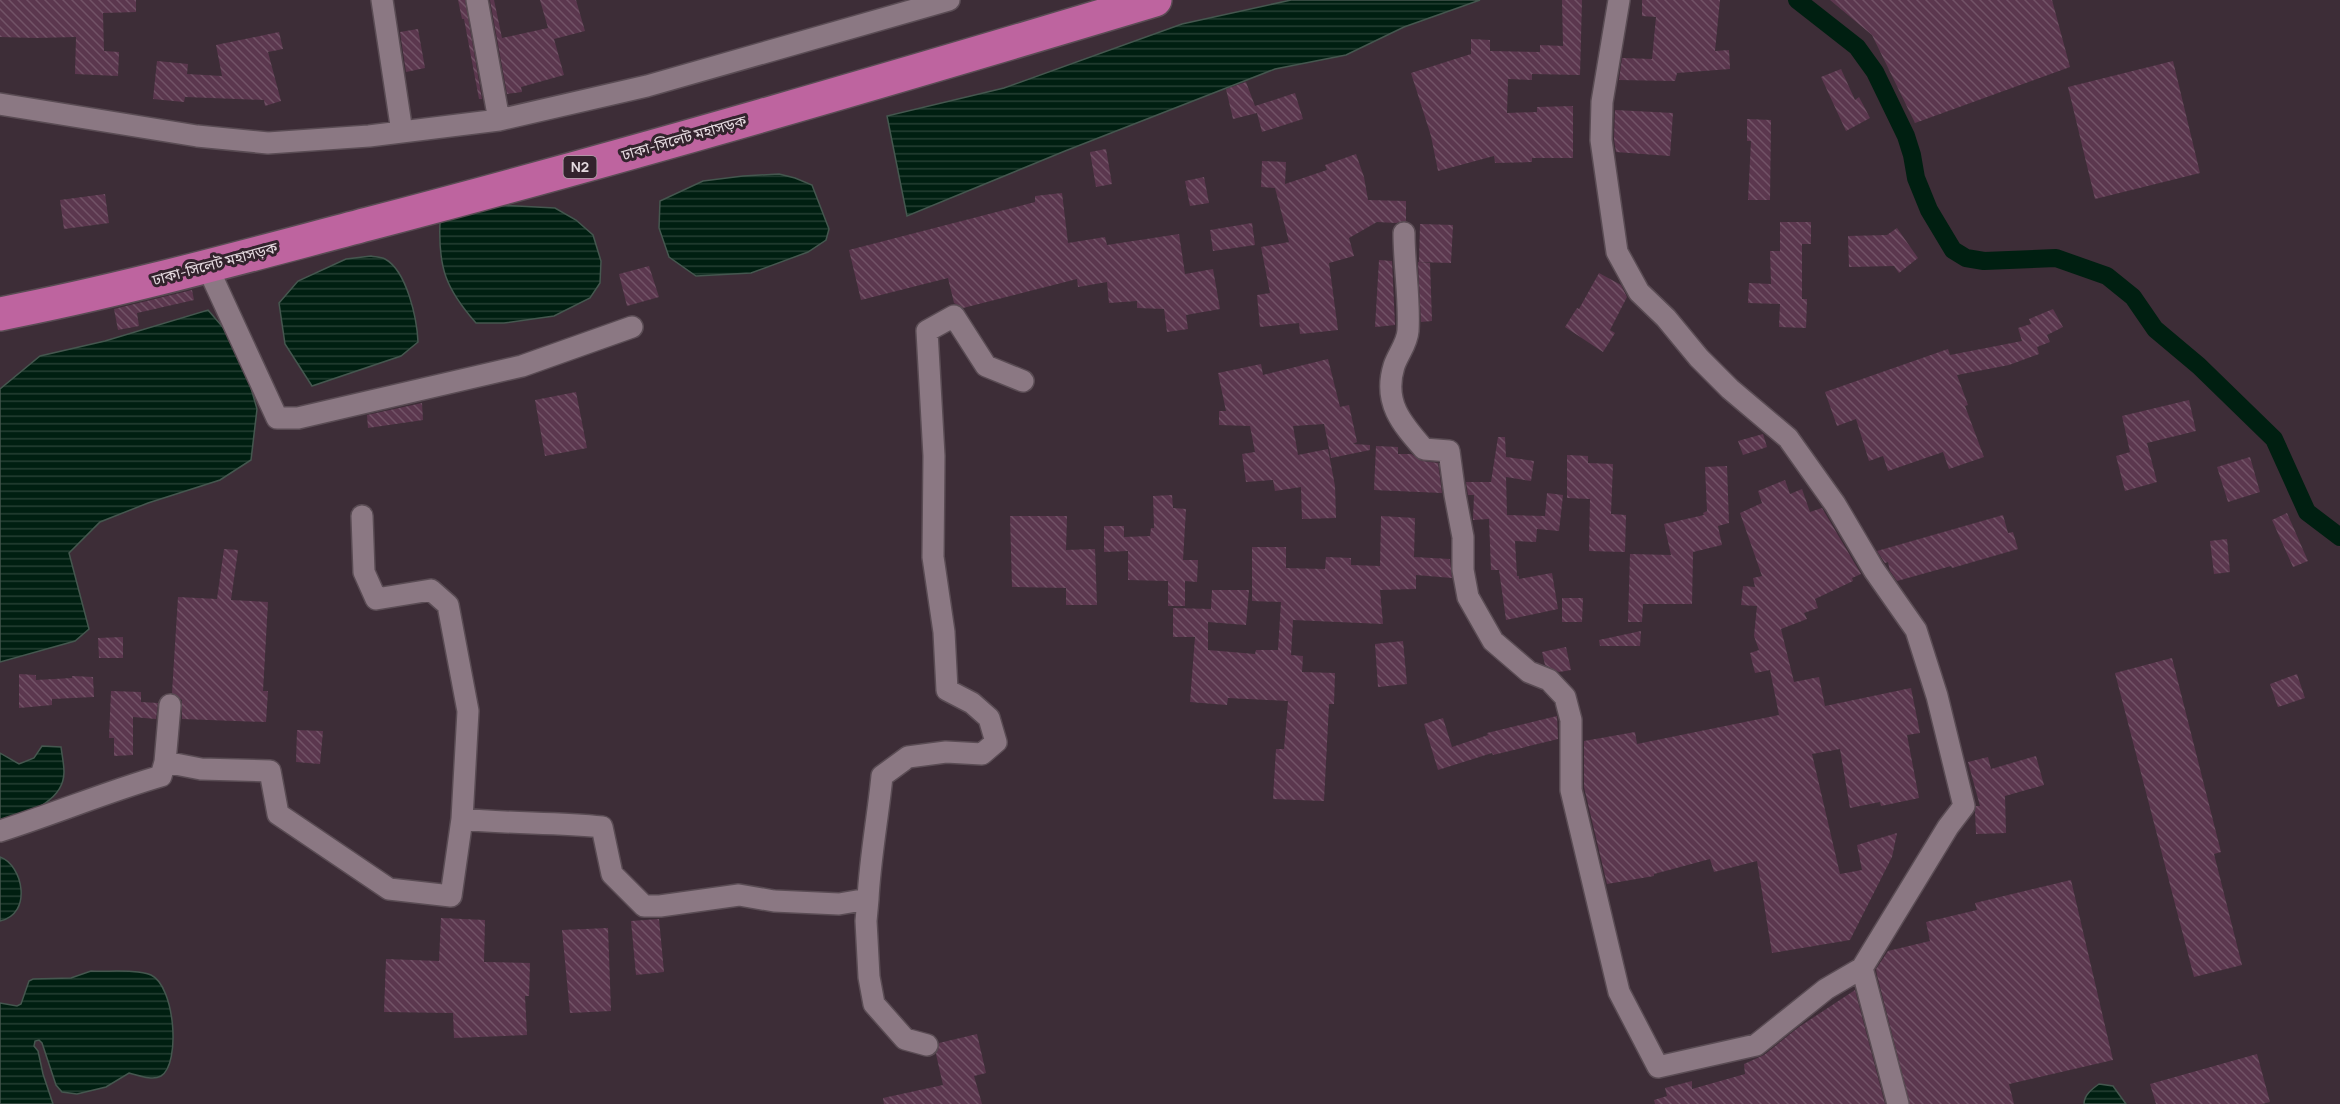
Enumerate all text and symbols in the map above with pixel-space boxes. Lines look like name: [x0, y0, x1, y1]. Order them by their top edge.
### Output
street label: ঢাকা-সিলেট মহাসড়ক: [618, 109, 750, 166]
road number: N2: [564, 156, 596, 178]
street label: ঢাকা-সিলেট মহাসড়ক: [149, 236, 281, 291]

